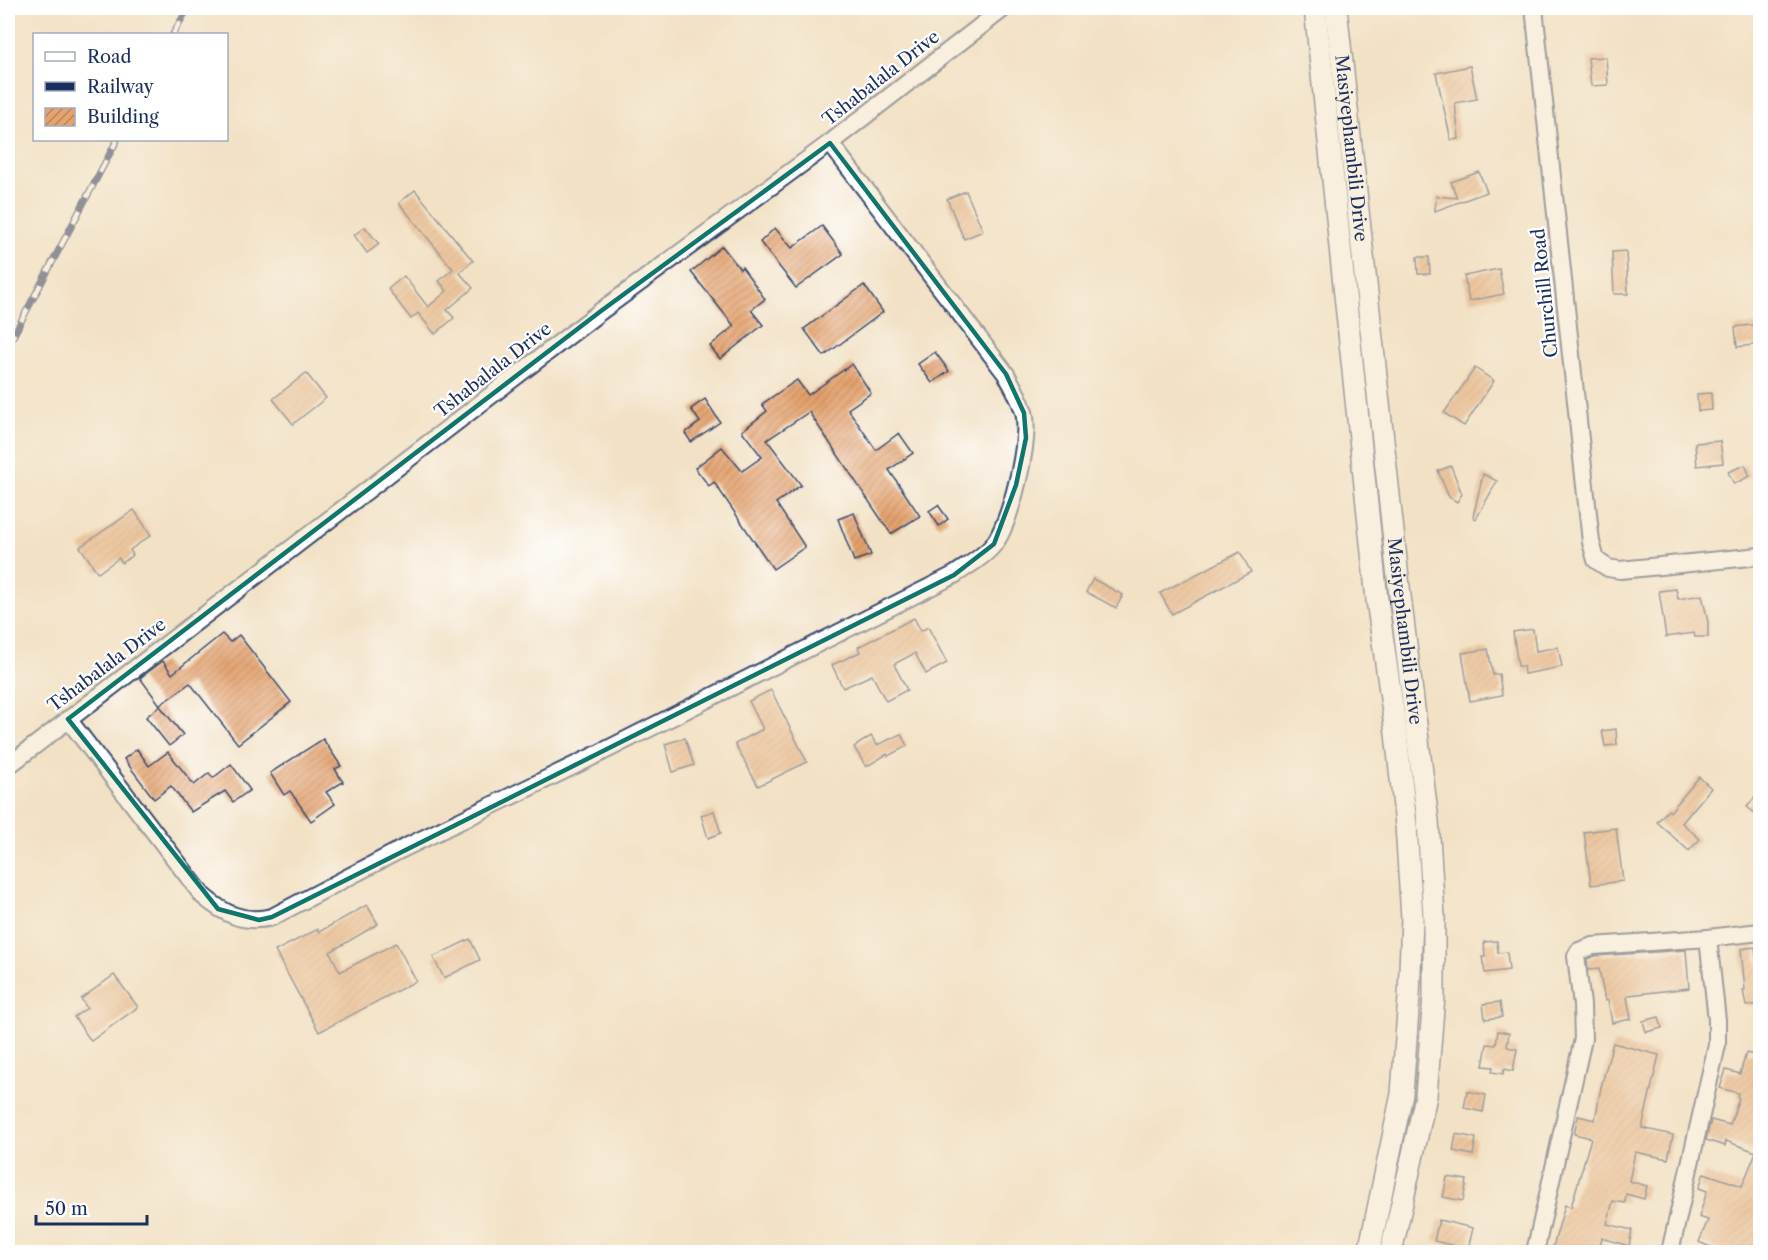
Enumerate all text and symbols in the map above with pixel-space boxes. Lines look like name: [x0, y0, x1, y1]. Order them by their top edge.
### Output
street label: Tshabalala Drive: [818, 26, 944, 130]
legend: [33, 33, 228, 141]
text: Road: [87, 46, 132, 68]
street label: Masiyephambili Drive: [1330, 54, 1372, 243]
text: Railway: [87, 76, 155, 98]
text: Building: [87, 106, 159, 128]
street label: Churchill Road: [1527, 227, 1563, 359]
street label: Tshabalala Drive: [430, 318, 556, 422]
street label: Masiyephambili Drive: [1383, 537, 1427, 726]
street label: Tshabalala Drive: [44, 613, 170, 717]
scale bar: [36, 1188, 147, 1226]
text: 50 m: [45, 1198, 88, 1220]

